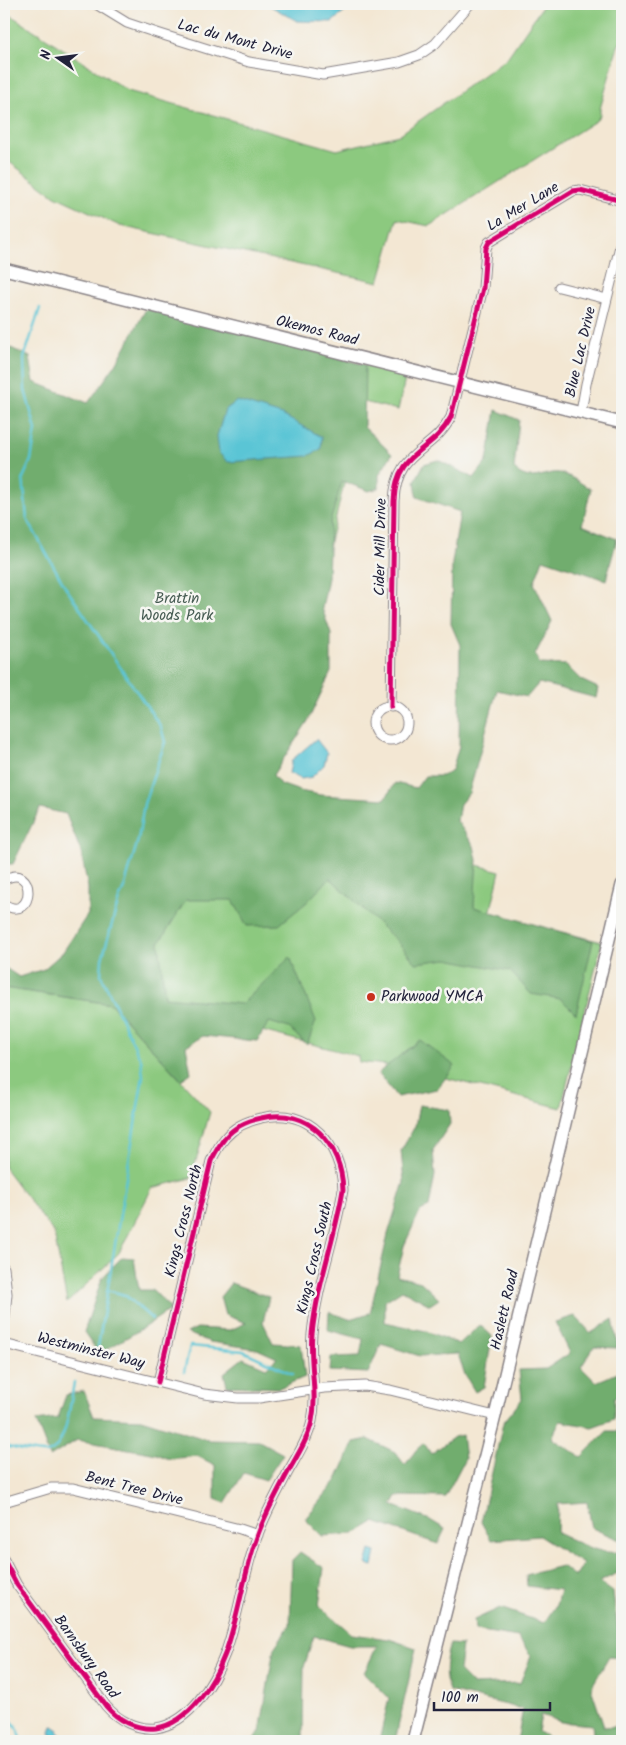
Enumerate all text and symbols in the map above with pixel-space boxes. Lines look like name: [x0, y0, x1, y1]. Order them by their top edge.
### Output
street label: Lac du Mont Drive: [175, 13, 296, 67]
north arrow: [32, 32, 82, 82]
text: N: [35, 48, 58, 62]
street label: La Mer Lane: [482, 176, 564, 238]
street label: Blue Lac Drive: [559, 304, 603, 400]
street label: Okemos Road: [273, 309, 361, 353]
street label: Cider Mill Drive: [368, 498, 394, 596]
park label: Brattin Woods Park: [141, 587, 214, 628]
place label: Parkwood YMCA: [381, 985, 484, 1009]
marker: Parkwood YMCA: [365, 991, 377, 1003]
street label: Kings Cross North: [158, 1162, 210, 1280]
street label: Kings Cross South: [290, 1199, 340, 1317]
street label: Haslett Road: [484, 1267, 526, 1352]
street label: Westminster Way: [35, 1326, 148, 1376]
street label: Bent Tree Drive: [83, 1465, 186, 1513]
street label: Barnsbury Road: [47, 1610, 125, 1705]
scale bar: [434, 1680, 550, 1712]
text: 100 m: [441, 1686, 479, 1710]

